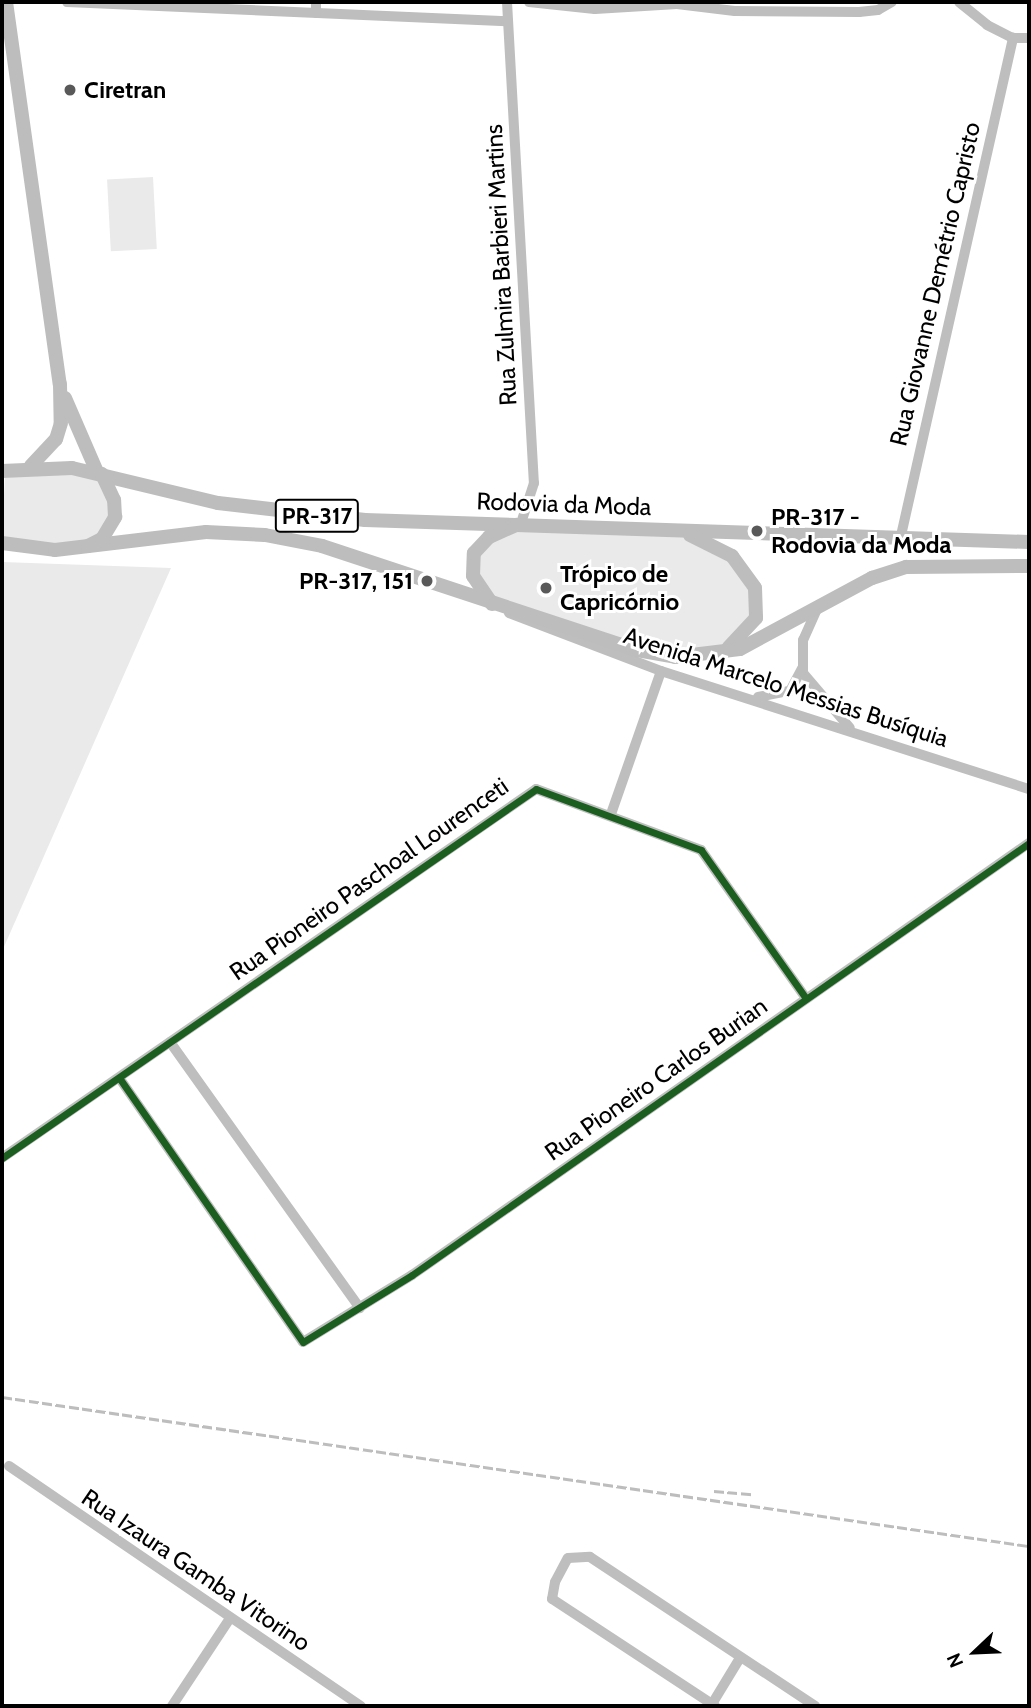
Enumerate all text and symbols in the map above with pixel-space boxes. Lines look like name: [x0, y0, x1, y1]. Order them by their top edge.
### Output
place label: Ciretran: [84, 76, 166, 104]
marker: Ciretran: [62, 82, 78, 98]
street label: Rua Giovanne Demétrio Capristo: [884, 119, 986, 449]
street label: Rua Zulmira Barbieri Martins: [479, 123, 523, 407]
street label: Rodovia da Moda: [476, 487, 652, 521]
road number: PR-317: [273, 496, 361, 536]
place label: PR-317 - Rodovia da Moda: [771, 503, 952, 559]
marker: PR-317 - Rodovia da Moda: [749, 523, 765, 539]
place label: Trópico de Capricórnio: [560, 560, 679, 616]
place label: PR-317, 151: [299, 567, 413, 595]
marker: PR-317, 151: [419, 573, 435, 589]
marker: Trópico de Capricórnio: [538, 580, 554, 596]
street label: Avenida Marcelo Messias Busíquia: [620, 621, 952, 753]
street label: Rua Pioneiro Paschoal Lourenceti: [224, 772, 514, 986]
street label: Rua Pioneiro Carlos Burian: [539, 991, 773, 1167]
street label: Rua Izaura Gamba Vitorino: [76, 1483, 316, 1657]
north arrow: [940, 1617, 1010, 1687]
text: N: [942, 1650, 968, 1671]

